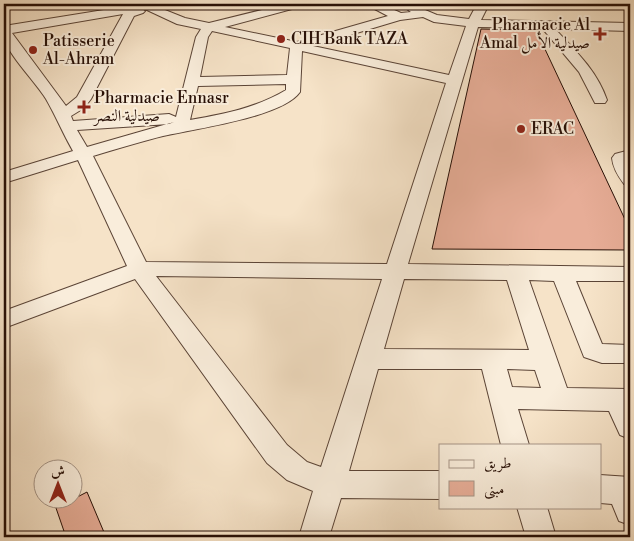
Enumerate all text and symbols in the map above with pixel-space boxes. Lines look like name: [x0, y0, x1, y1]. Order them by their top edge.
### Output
place label: Pharmacie Al Amal صيدلية الأمل: [479, 15, 590, 54]
marker: Pharmacie Al Amal صيدلية الأمل: [594, 28, 606, 40]
place label: CIH Bank TAZA: [291, 29, 409, 49]
place label: Patisserie Al-Ahram: [42, 31, 115, 69]
marker: CIH Bank TAZA: [275, 33, 287, 45]
marker: Patisserie Al-Ahram: [27, 44, 39, 56]
place label: Pharmacie Ennasr صيدلية النصر: [92, 88, 229, 126]
marker: Pharmacie Ennasr صيدلية النصر: [78, 101, 90, 113]
place label: ERAC: [531, 119, 574, 139]
marker: ERAC: [515, 123, 527, 135]
legend: [439, 444, 602, 508]
text: طريق: [484, 454, 511, 473]
north arrow: [32, 458, 82, 508]
text: ش: [51, 463, 65, 481]
text: مبنى: [484, 480, 504, 500]

